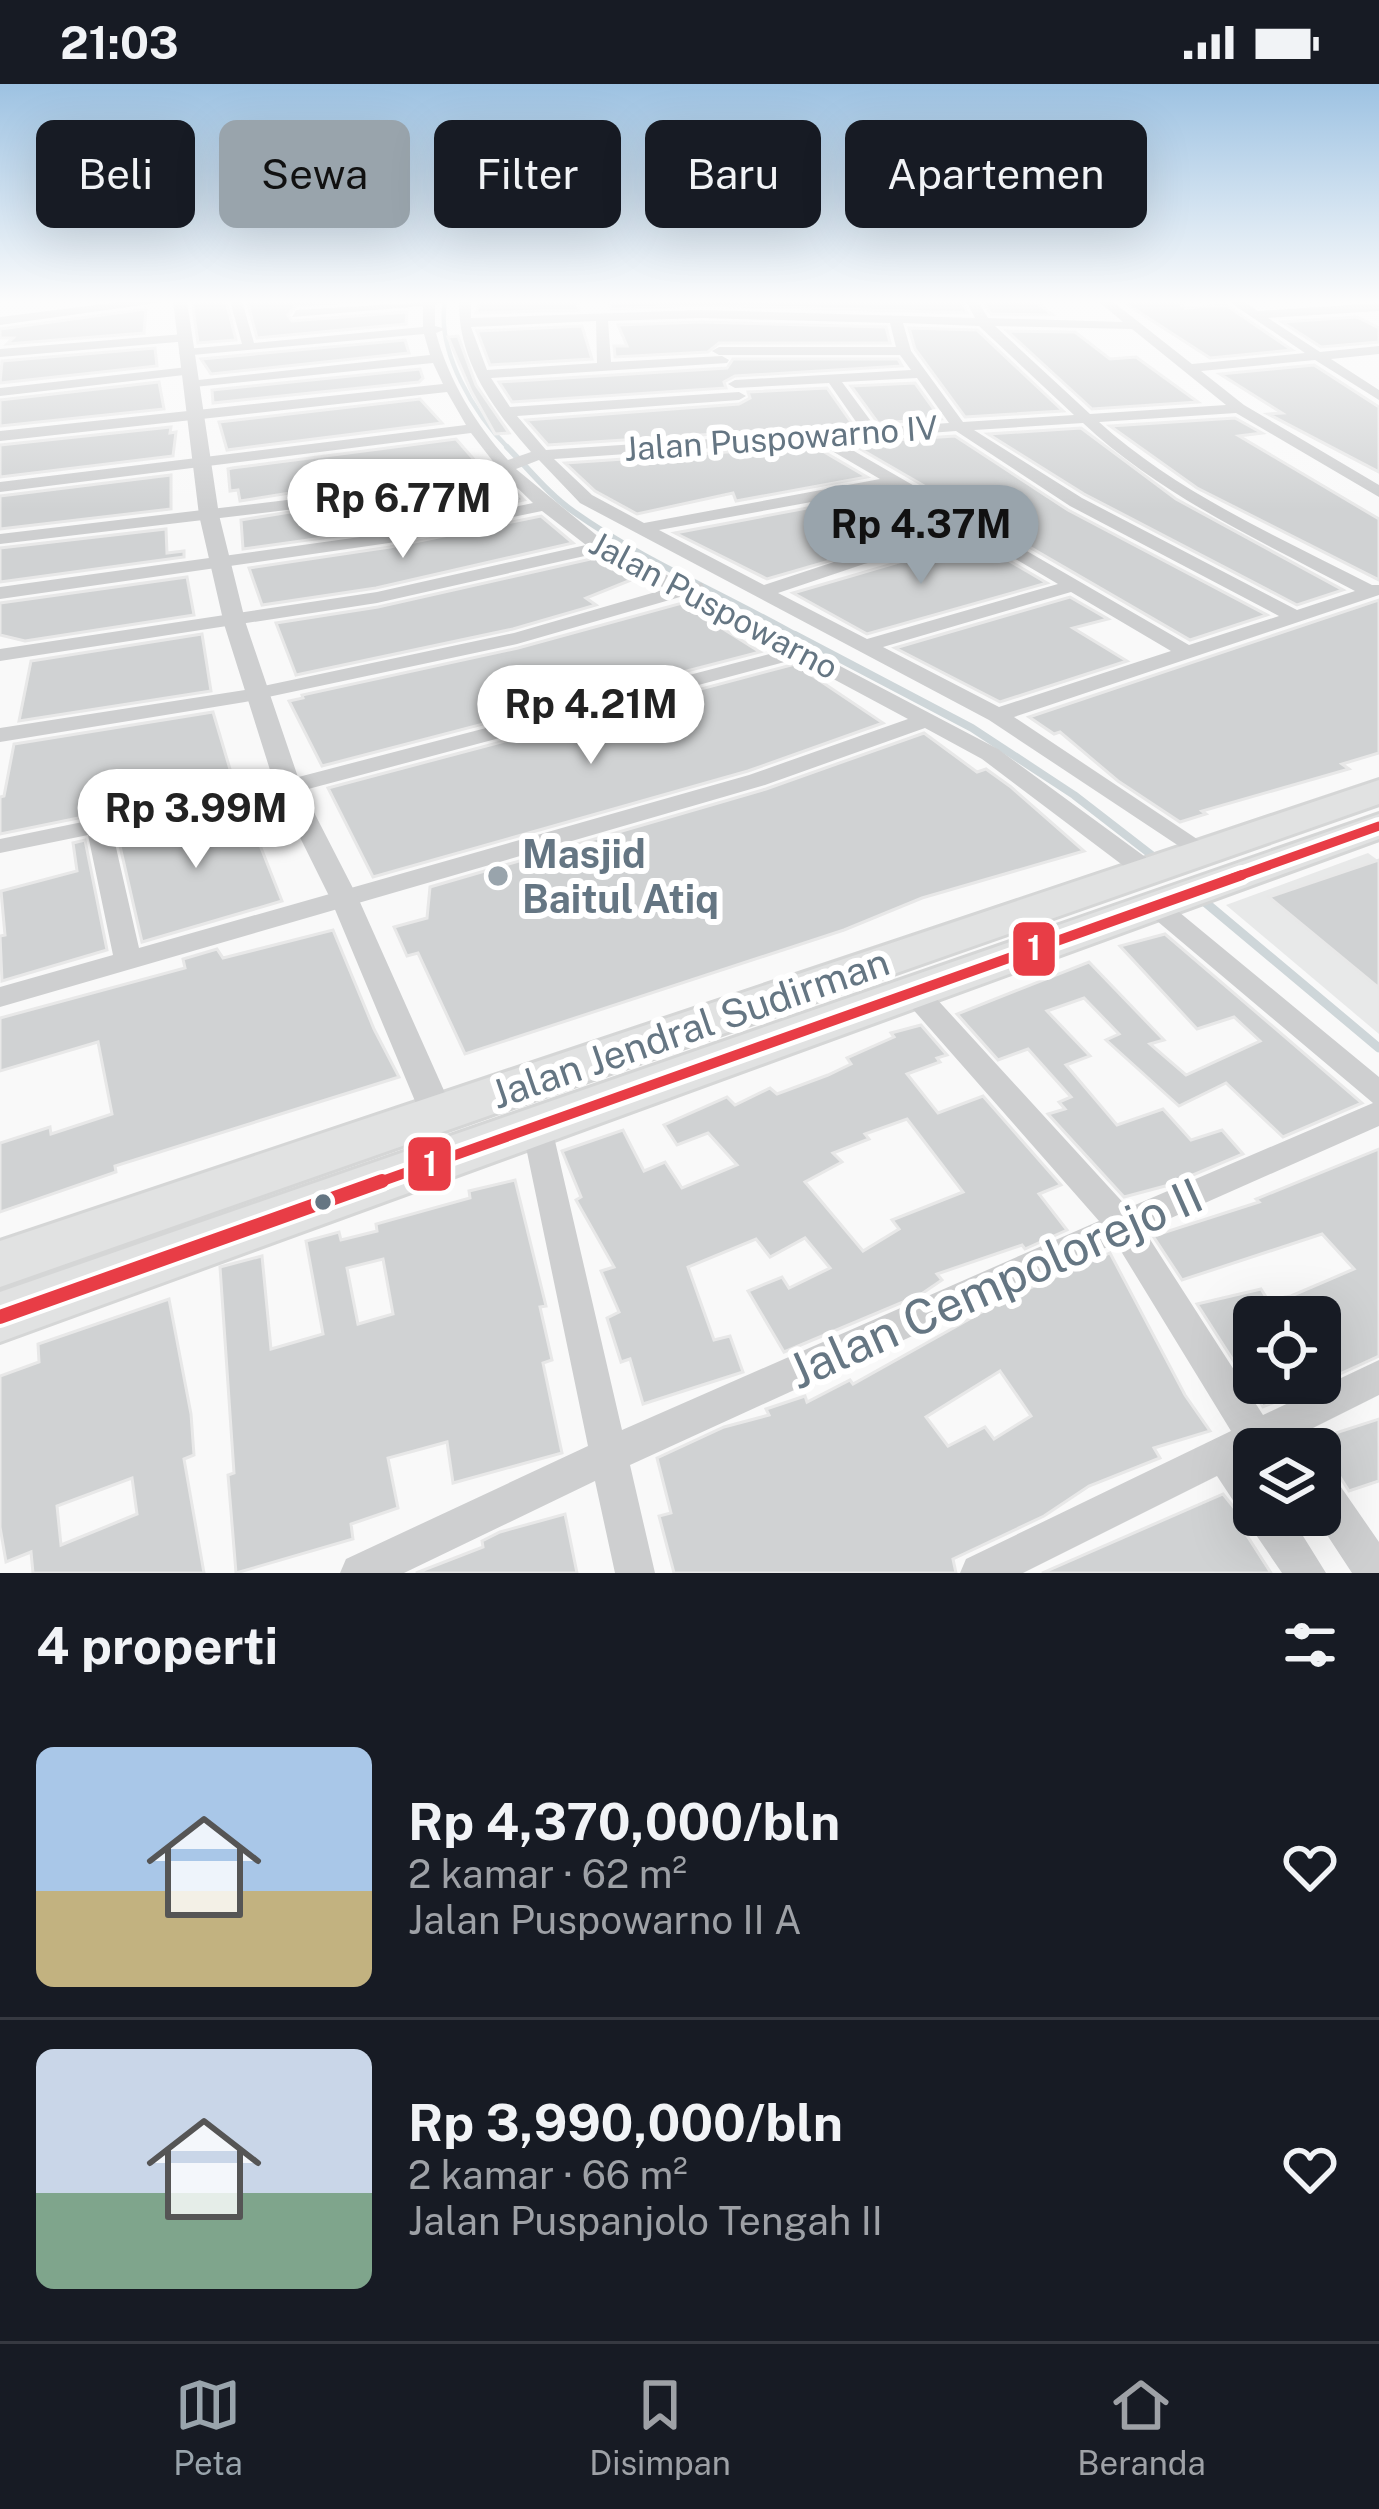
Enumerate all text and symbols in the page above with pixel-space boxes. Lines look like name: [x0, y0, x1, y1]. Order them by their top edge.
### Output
text: 21:03: [60, 16, 179, 69]
chip: Beli: [36, 120, 195, 228]
chip: Sewa: [219, 120, 410, 228]
chip: Filter: [434, 120, 621, 228]
chip: Baru: [645, 120, 821, 228]
chip: Apartemen: [845, 120, 1147, 228]
street label: Jalan Puspowarno IV: [623, 408, 939, 468]
pin: Rp 6.77M: [279, 459, 527, 561]
text: Rp 6.77M: [314, 475, 492, 521]
pin: Rp 4.37M: [797, 485, 1045, 587]
text: Rp 4.37M: [831, 501, 1011, 547]
street label: Jalan Puspowarno: [584, 524, 844, 686]
pin: Rp 4.21M: [467, 665, 715, 767]
text: Rp 4.21M: [504, 681, 678, 727]
pin: Rp 3.99M: [72, 769, 320, 871]
text: Rp 3.99M: [105, 785, 287, 831]
place label: Masjid Baitul Atiq: [522, 831, 719, 922]
marker: Masjid Baitul Atiq: [485, 863, 511, 889]
line badge: 1: [1011, 920, 1057, 978]
text: 1: [1027, 929, 1041, 967]
street label: Jalan Jendral Sudirman: [485, 938, 895, 1118]
line badge: 1: [406, 1135, 453, 1193]
text: 1: [423, 1145, 437, 1183]
street label: Jalan Cempolorejo II: [779, 1166, 1211, 1400]
unlabelled marker: [312, 1191, 334, 1213]
map controls: [1233, 1296, 1341, 1536]
button: locate: [1233, 1296, 1341, 1404]
button: layers: [1233, 1428, 1341, 1536]
icon: filters: [1277, 1612, 1343, 1678]
text: 4 properti: [36, 1616, 278, 1675]
text: Rp 4,370,000/bln: [408, 1792, 840, 1851]
icon: home: [132, 1795, 276, 1939]
icon: heart: [1277, 1834, 1343, 1900]
text: 2 kamar · 62 m²: [408, 1851, 687, 1897]
text: Jalan Puspowarno II A: [408, 1897, 802, 1943]
text: Rp 3,990,000/bln: [408, 2093, 843, 2152]
icon: home: [132, 2097, 276, 2241]
icon: heart: [1277, 2136, 1343, 2202]
text: 2 kamar · 66 m²: [408, 2152, 688, 2198]
text: Jalan Puspanjolo Tengah II: [408, 2198, 883, 2244]
tab: Peta: [173, 2372, 243, 2482]
tab: Disimpan: [589, 2372, 731, 2482]
tab: Beranda: [1077, 2372, 1206, 2482]

